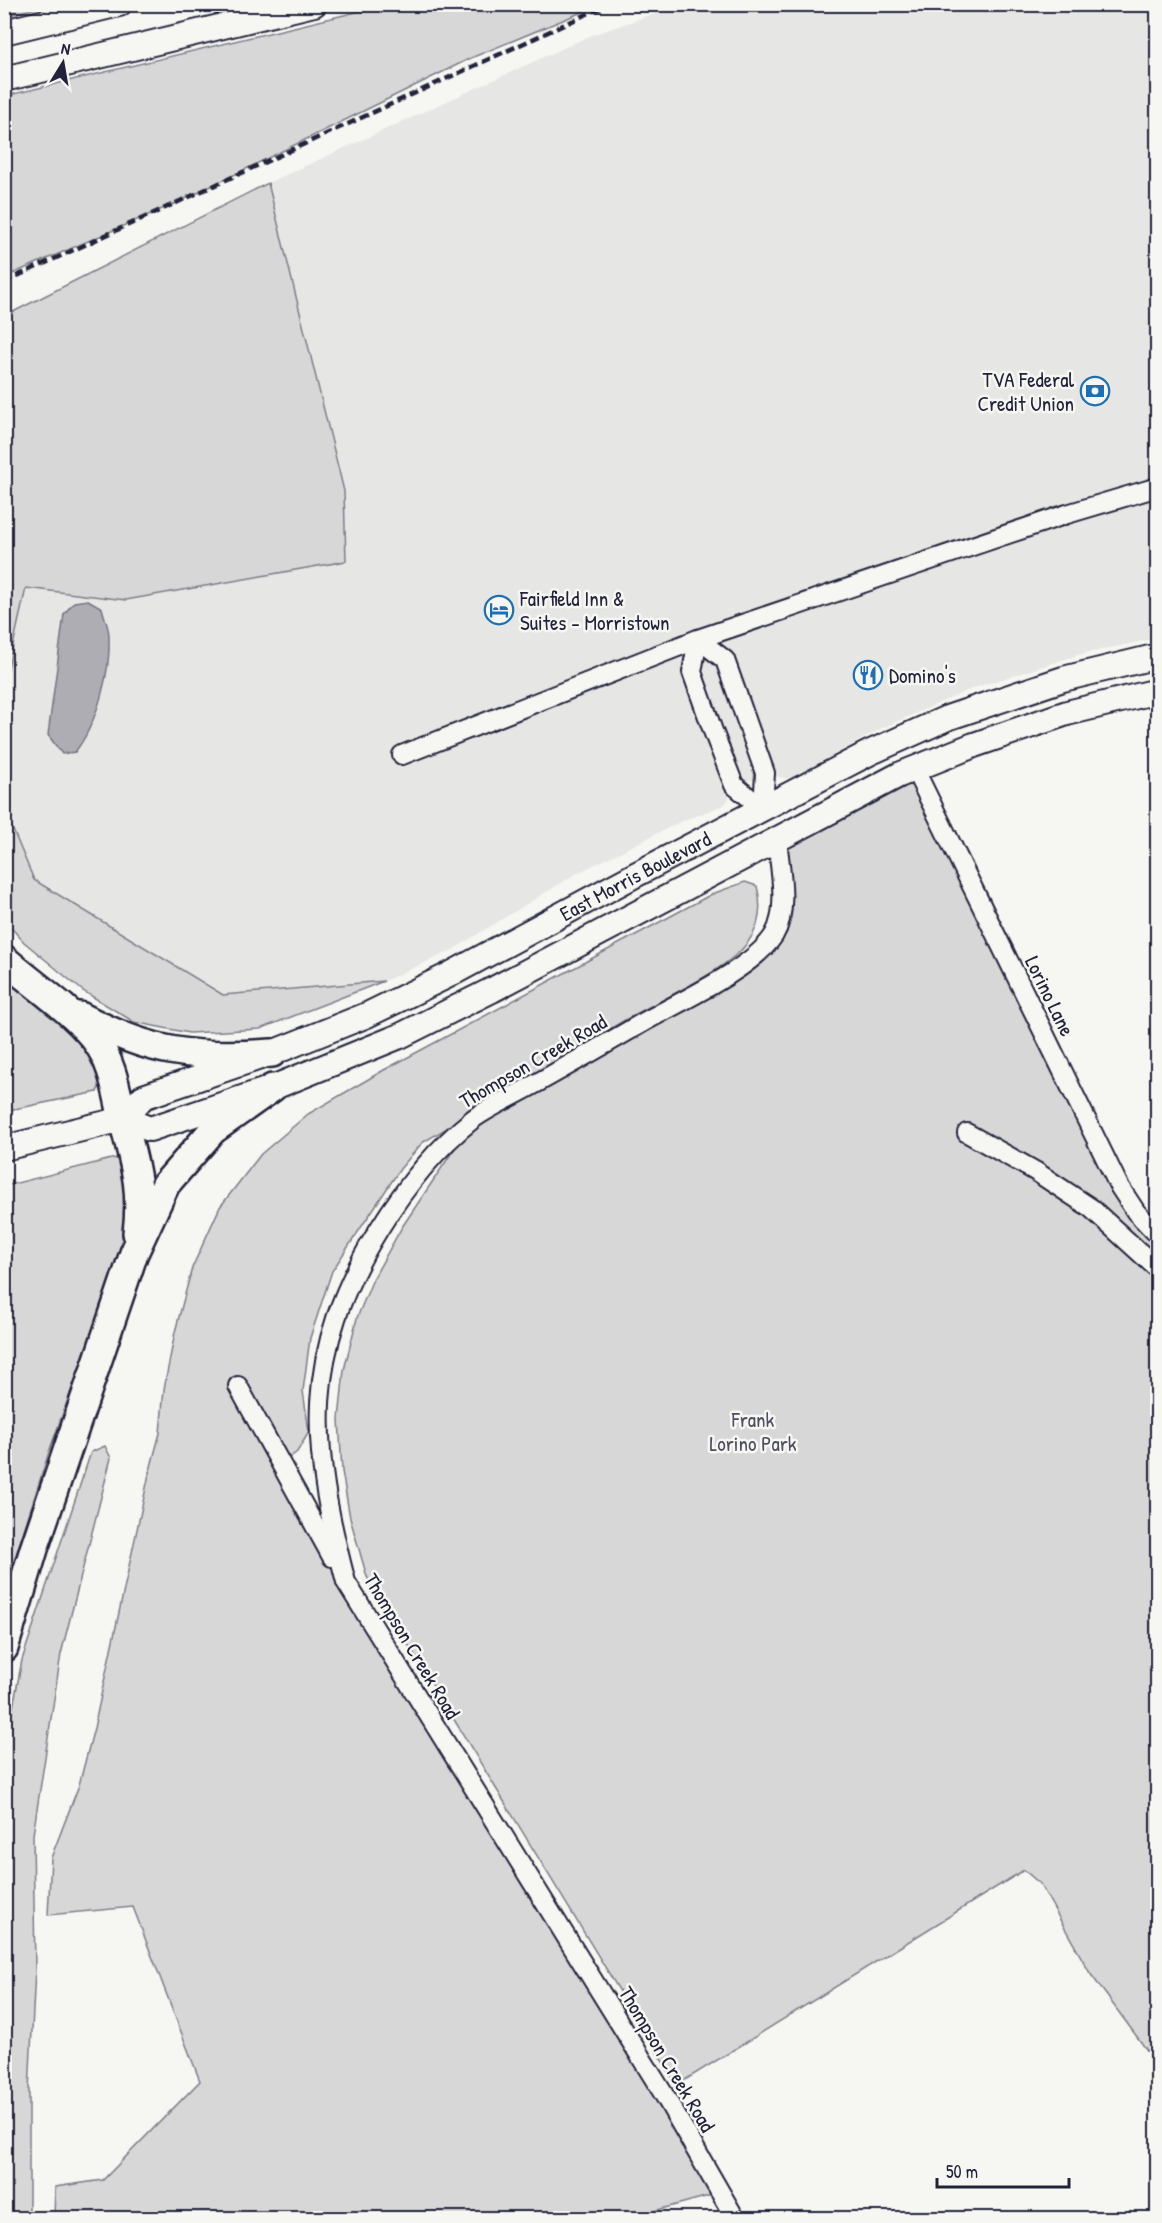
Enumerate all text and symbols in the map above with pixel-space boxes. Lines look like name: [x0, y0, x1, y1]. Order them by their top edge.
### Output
north arrow: [33, 33, 93, 93]
text: N: [60, 37, 73, 60]
place label: TVA Federal Credit Union: [977, 365, 1074, 418]
bank icon: TVA Federal Credit Union: [1079, 375, 1111, 407]
place label: Fairfield Inn & Suites - Morristown: [519, 584, 669, 637]
hotel icon: Fairfield Inn & Suites - Morristown: [483, 594, 515, 626]
restaurant icon: Domino's: [852, 659, 884, 691]
place label: Domino's: [889, 661, 956, 690]
street label: East Morris Boulevard: [554, 824, 716, 927]
street label: Lorino Lane: [1018, 951, 1082, 1041]
street label: Thompson Creek Road: [454, 1007, 612, 1115]
park label: Frank Lorino Park: [710, 1405, 797, 1458]
street label: Thompson Creek Road: [357, 1568, 467, 1724]
street label: Thompson Creek Road: [612, 1981, 722, 2137]
scale bar: [937, 2151, 1069, 2189]
text: 50 m: [946, 2159, 978, 2184]

